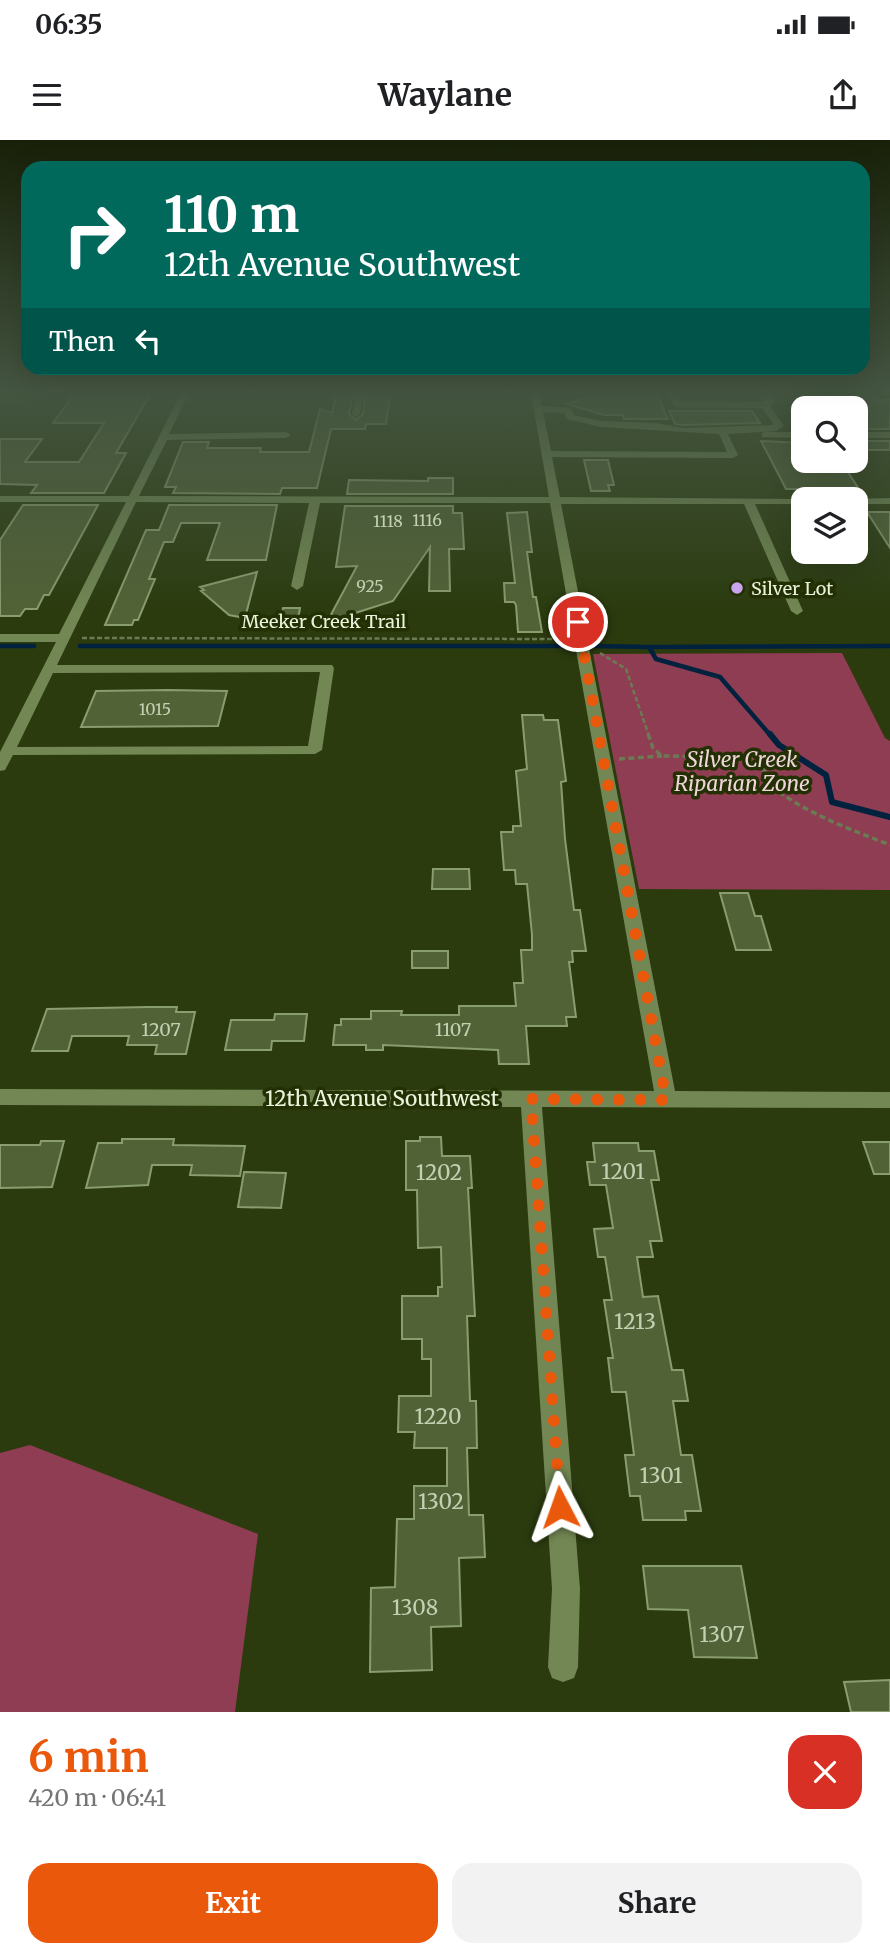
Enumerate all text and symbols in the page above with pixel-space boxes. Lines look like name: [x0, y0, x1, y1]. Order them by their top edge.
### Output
text: 06:35: [35, 8, 103, 41]
text: Waylane: [378, 75, 512, 115]
icon: menu: [28, 76, 66, 114]
icon: share: [824, 76, 862, 114]
text: 110 m: [164, 184, 299, 245]
icon: right: [49, 189, 140, 280]
text: 12th Avenue Southwest: [164, 245, 520, 285]
icon: left: [129, 322, 167, 360]
text: Then: [49, 325, 115, 358]
map controls: [791, 396, 868, 564]
button: search: [791, 396, 868, 473]
button: layers: [791, 487, 868, 564]
house number: 1116: [412, 510, 442, 530]
house number: 1118: [373, 511, 403, 531]
house number: 925: [356, 576, 384, 596]
place label: Silver Lot: [751, 577, 833, 600]
marker: Silver Lot: [729, 580, 745, 596]
pin: [548, 592, 608, 652]
icon: arrive: [559, 603, 597, 641]
street label: Meeker Creek Trail: [242, 610, 407, 633]
house number: 1015: [139, 699, 171, 719]
park label: Silver Creek Riparian Zone: [674, 746, 810, 797]
house number: 1207: [141, 1018, 181, 1041]
house number: 1107: [435, 1018, 471, 1041]
street label: 12th Avenue Southwest: [265, 1085, 499, 1112]
house number: 1201: [601, 1158, 645, 1185]
house number: 1202: [416, 1159, 462, 1186]
house number: 1213: [614, 1308, 656, 1335]
house number: 1220: [415, 1403, 461, 1430]
house number: 1301: [640, 1462, 682, 1489]
position arrow: [523, 1470, 597, 1544]
house number: 1302: [418, 1488, 464, 1515]
house number: 1308: [392, 1594, 438, 1621]
house number: 1307: [699, 1621, 745, 1648]
text: 6 min: [28, 1731, 149, 1783]
button: close: [788, 1735, 862, 1809]
text: 420 m · 06:41: [28, 1783, 166, 1812]
button: Exit: [28, 1863, 438, 1943]
button: Share: [452, 1863, 862, 1943]

